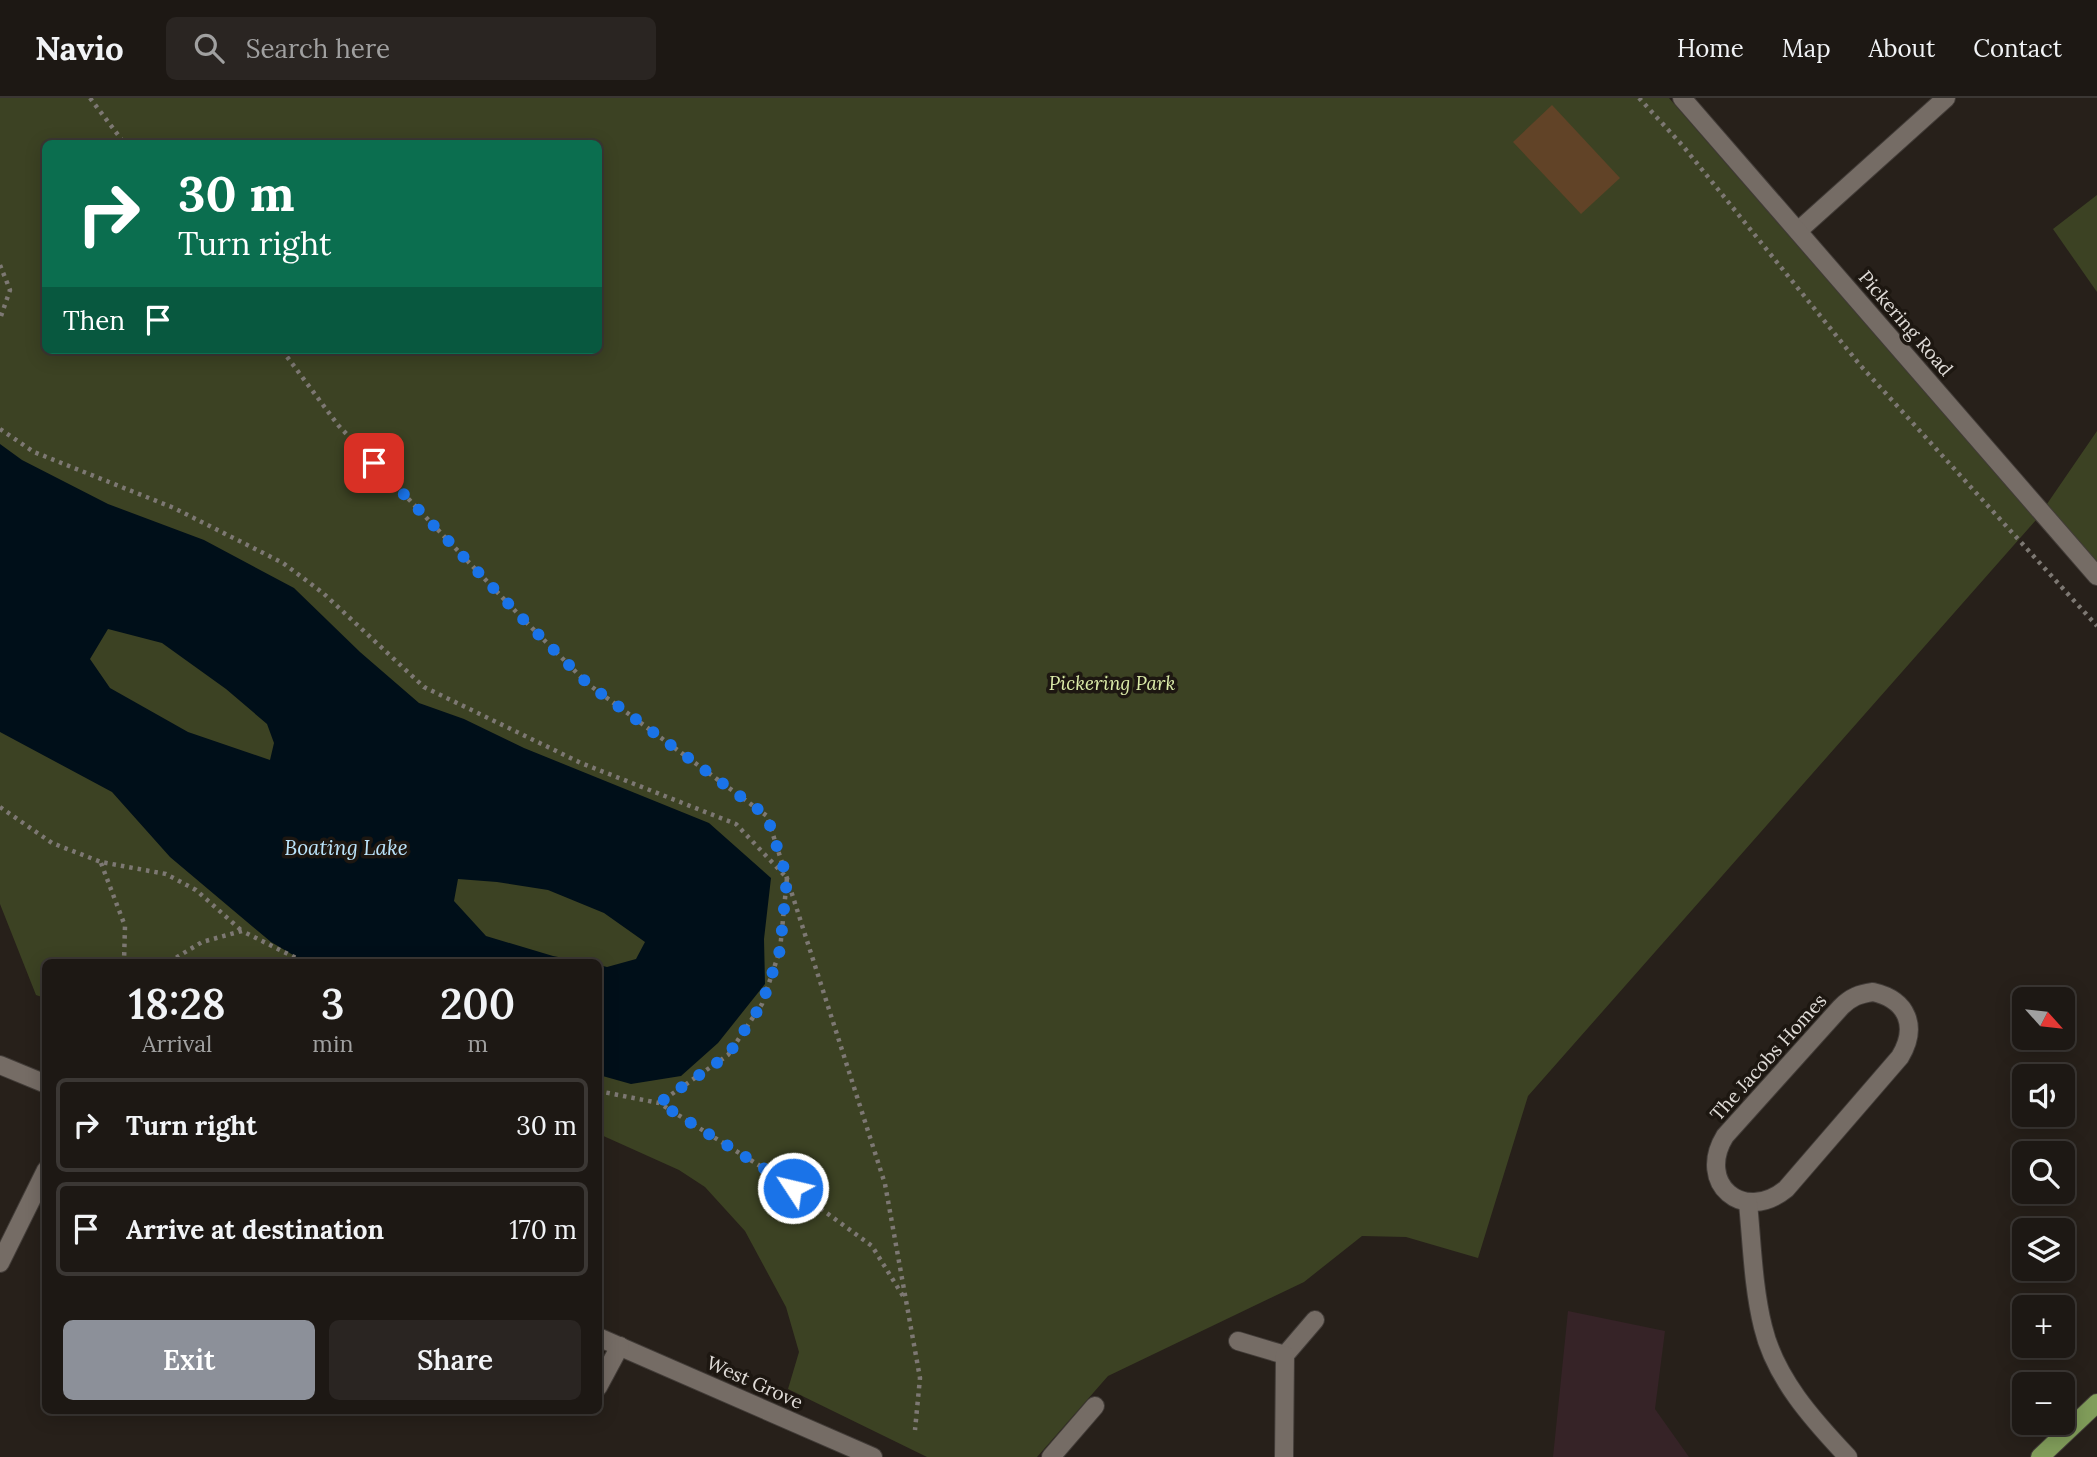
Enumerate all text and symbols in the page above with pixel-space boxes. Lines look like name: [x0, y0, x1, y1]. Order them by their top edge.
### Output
search box: [166, 17, 656, 80]
text: Navio: [35, 27, 124, 69]
icon: search: [190, 29, 228, 67]
text: Search here: [246, 32, 390, 65]
text: Home: [1677, 33, 1744, 64]
text: Map: [1782, 33, 1831, 64]
text: About: [1869, 33, 1935, 64]
text: Contact: [1973, 33, 2062, 64]
text: 30 m: [178, 162, 295, 224]
icon: right: [63, 168, 154, 259]
text: Turn right: [178, 223, 331, 264]
street label: Pickering Road: [1854, 265, 1958, 381]
icon: arrive: [139, 301, 177, 339]
text: Then: [63, 304, 125, 337]
pin: [344, 433, 404, 493]
icon: arrive: [355, 444, 393, 482]
park label: Pickering Park: [1049, 671, 1175, 695]
water label: Boating Lake: [284, 834, 408, 861]
text: 18:28: [129, 977, 226, 1031]
text: 3: [321, 977, 345, 1031]
text: 200: [440, 977, 515, 1031]
north arrow: [2012, 987, 2076, 1050]
map controls: [2012, 987, 2075, 1435]
street label: The Jacobs Homes: [1705, 988, 1832, 1126]
text: Arrival: [142, 1029, 212, 1058]
text: min: [312, 1029, 353, 1058]
text: m: [467, 1029, 488, 1058]
button: sound: [2012, 1064, 2075, 1127]
icon: right: [67, 1106, 105, 1144]
text: Turn right: [126, 1109, 257, 1142]
text: 30 m: [516, 1109, 577, 1142]
button: search: [2012, 1141, 2075, 1204]
position arrow: [756, 1151, 830, 1225]
icon: arrive: [67, 1210, 105, 1248]
text: Arrive at destination: [126, 1213, 384, 1246]
text: 170 m: [509, 1213, 577, 1246]
button: layers: [2012, 1218, 2075, 1281]
button: +: [2012, 1295, 2075, 1358]
button: Exit: [63, 1320, 315, 1400]
button: Share: [329, 1320, 581, 1400]
street label: West Grove: [703, 1350, 807, 1414]
button: −: [2012, 1372, 2075, 1435]

